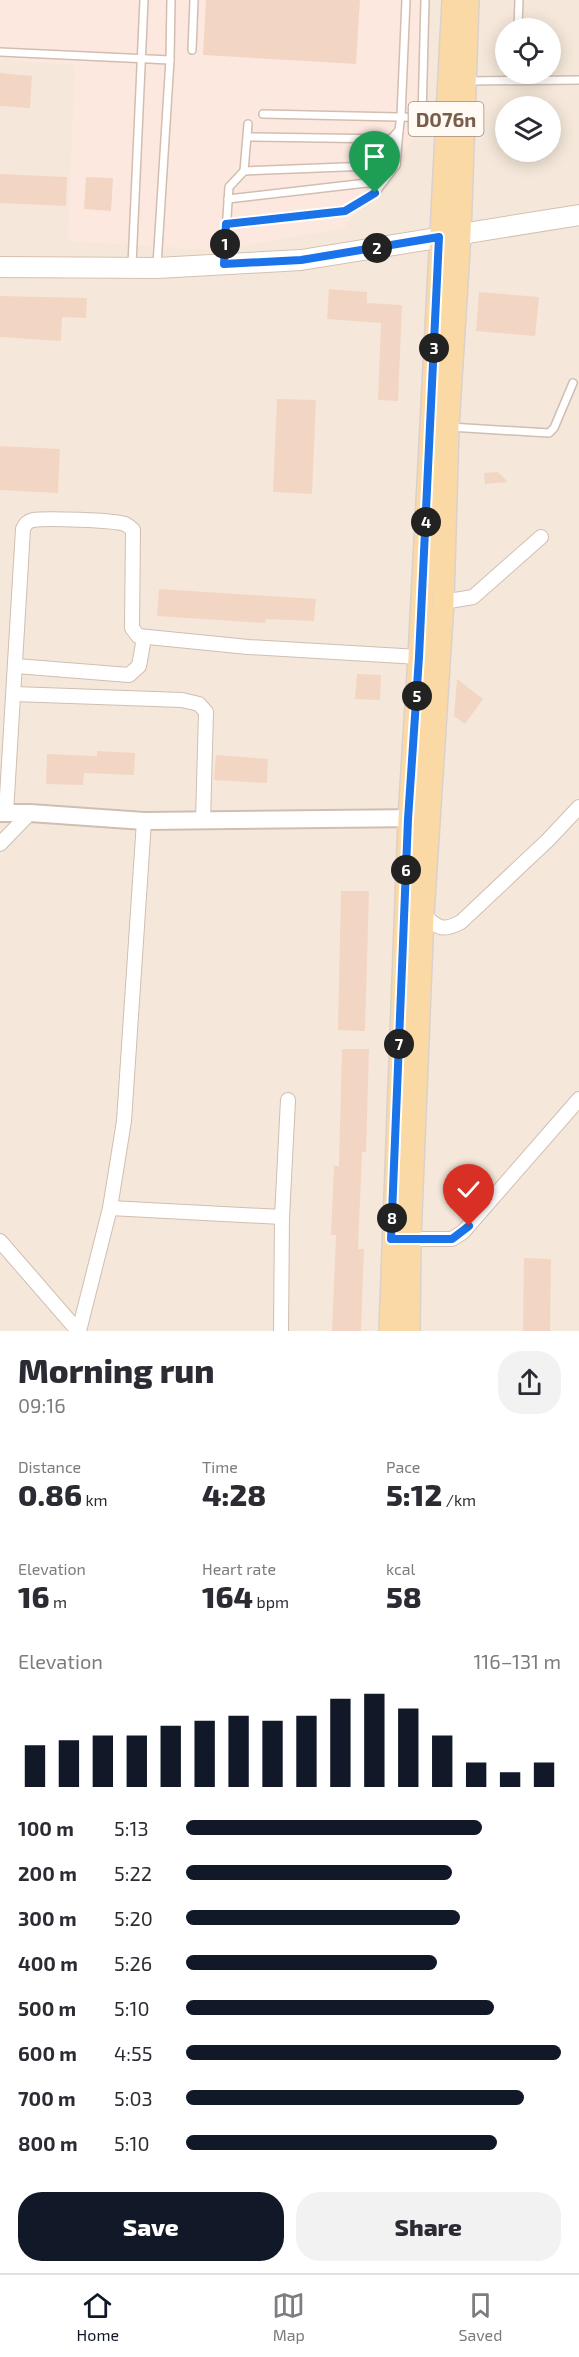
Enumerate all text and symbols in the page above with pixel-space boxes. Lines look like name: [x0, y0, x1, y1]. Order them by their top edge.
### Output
map controls: [495, 18, 561, 162]
button: locate: [495, 18, 561, 84]
button: layers: [495, 96, 561, 162]
road number: D076n: [408, 102, 484, 136]
pin: [349, 131, 400, 193]
icon: arrive: [358, 140, 391, 173]
pin: 1: [210, 229, 240, 259]
pin: 2: [362, 233, 392, 263]
text: 1: [222, 234, 228, 253]
text: 2: [372, 238, 382, 257]
pin: 3: [419, 333, 449, 363]
text: 3: [429, 338, 439, 357]
pin: 4: [411, 507, 441, 537]
text: 4: [421, 512, 431, 531]
pin: 5: [402, 681, 432, 711]
text: 5: [413, 686, 421, 705]
pin: 6: [391, 855, 421, 885]
text: 6: [401, 860, 411, 879]
pin: 7: [384, 1029, 414, 1059]
text: 7: [395, 1034, 403, 1053]
pin: [443, 1164, 494, 1226]
icon: check: [452, 1173, 485, 1206]
pin: 8: [377, 1203, 407, 1233]
text: 8: [387, 1208, 397, 1227]
text: Morning run: [18, 1350, 215, 1390]
button: share: [498, 1351, 561, 1414]
text: 09:16: [18, 1393, 66, 1417]
text: Distance: [18, 1457, 81, 1476]
text: Time: [202, 1457, 238, 1476]
text: Pace: [386, 1457, 420, 1476]
text: 0.86: [18, 1476, 82, 1512]
text: 4:28: [202, 1476, 266, 1512]
text: 5:12: [386, 1476, 442, 1512]
text: km: [82, 1490, 108, 1509]
text: /km: [442, 1490, 476, 1509]
text: Elevation: [18, 1559, 86, 1578]
text: Heart rate: [202, 1559, 276, 1578]
text: kcal: [386, 1559, 415, 1578]
text: 16: [18, 1578, 50, 1614]
text: 164: [202, 1578, 253, 1614]
text: 58: [386, 1578, 422, 1614]
text: m: [50, 1592, 67, 1611]
text: bpm: [253, 1592, 289, 1611]
text: Elevation: [18, 1649, 103, 1673]
text: 116–131 m: [473, 1649, 561, 1673]
text: 100 m: [18, 1816, 74, 1840]
text: 5:13: [114, 1816, 149, 1840]
text: 200 m: [18, 1861, 77, 1885]
text: 5:22: [114, 1861, 152, 1885]
text: 300 m: [18, 1906, 77, 1930]
text: 5:20: [114, 1906, 153, 1930]
text: 400 m: [18, 1951, 78, 1975]
text: 5:26: [114, 1951, 152, 1975]
text: 500 m: [18, 1996, 76, 2020]
text: 5:10: [114, 1996, 149, 2020]
text: 600 m: [18, 2041, 77, 2065]
text: 4:55: [114, 2041, 152, 2065]
text: 700 m: [18, 2086, 76, 2110]
text: 5:03: [114, 2086, 153, 2110]
text: 800 m: [18, 2131, 78, 2155]
text: 5:10: [114, 2131, 149, 2155]
button: Save: [18, 2192, 284, 2261]
button: Share: [296, 2192, 561, 2261]
tab: Home: [77, 2289, 119, 2344]
tab: Map: [272, 2289, 305, 2344]
tab: Saved: [458, 2289, 502, 2344]

